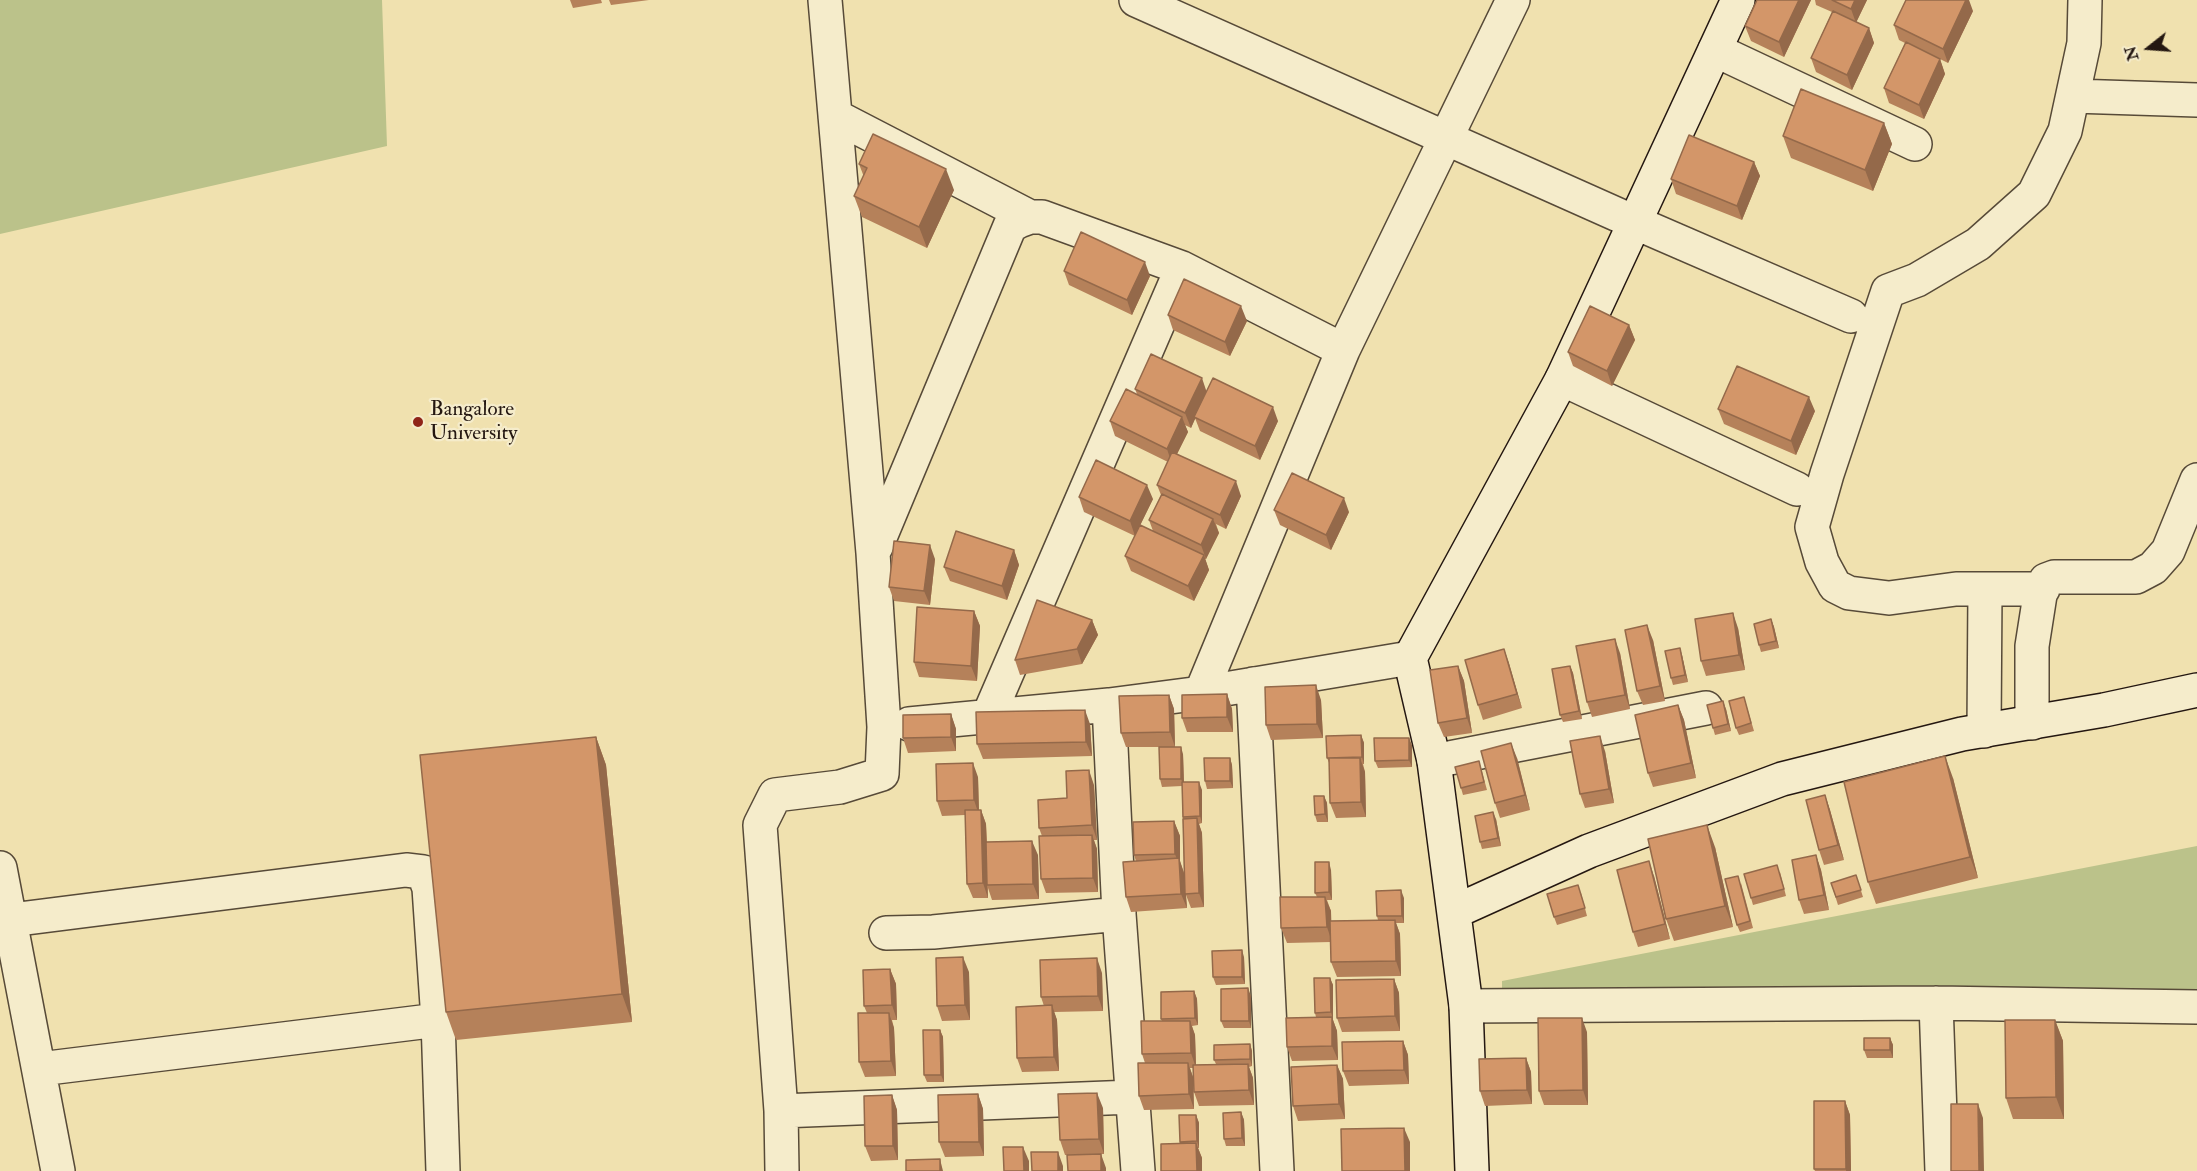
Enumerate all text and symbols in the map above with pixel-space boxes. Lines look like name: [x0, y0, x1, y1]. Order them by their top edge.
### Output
north arrow: [2119, 18, 2179, 78]
text: N: [2120, 43, 2143, 63]
place label: Bangalore University: [430, 397, 518, 447]
marker: Bangalore University: [411, 415, 425, 429]

